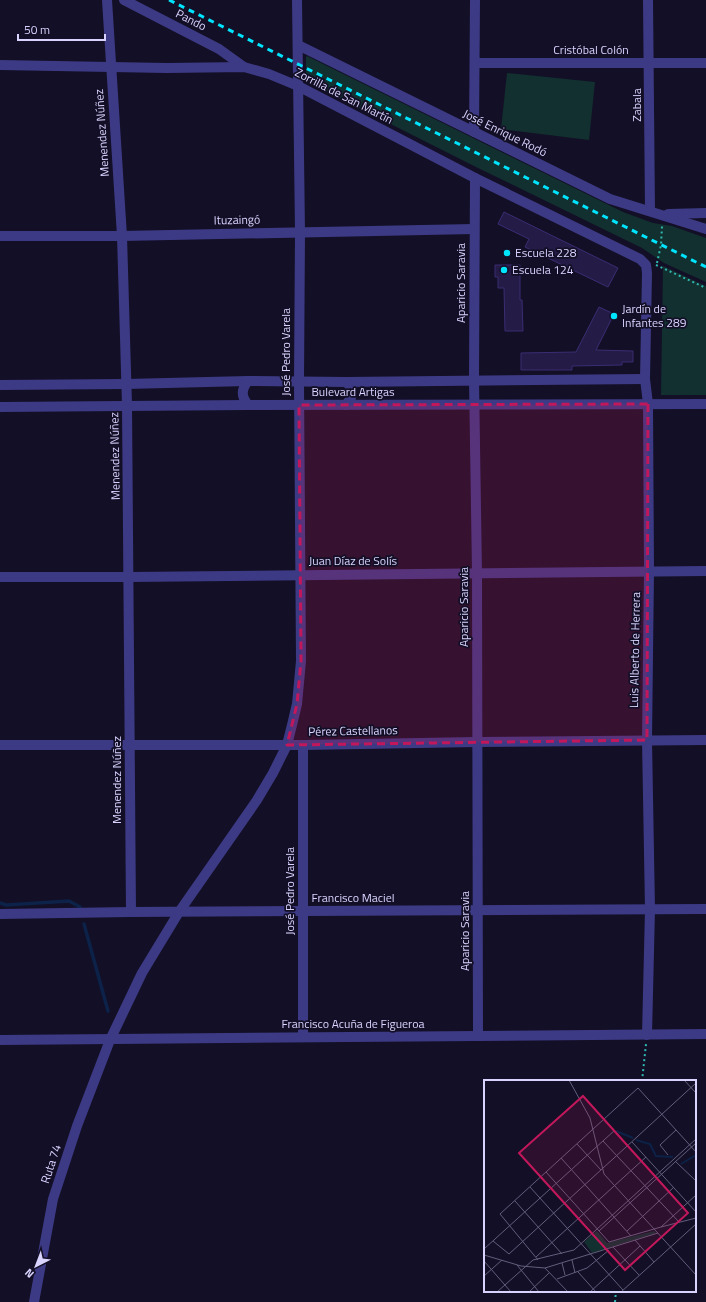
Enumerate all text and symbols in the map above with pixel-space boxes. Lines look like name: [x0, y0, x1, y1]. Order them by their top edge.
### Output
street label: Pando: [173, 4, 210, 35]
scale bar: [18, 16, 105, 42]
text: 50 m: [24, 20, 50, 39]
street label: Cristóbal Colón: [553, 40, 629, 59]
street label: Zorrilla de San Martín: [292, 63, 397, 129]
street label: Menendez Núñez: [89, 88, 114, 178]
street label: Zabala: [627, 88, 646, 122]
street label: José Enrique Rodó: [460, 104, 551, 161]
street label: Ituzaingó: [214, 210, 260, 229]
street label: Aparicio Saravia: [451, 243, 470, 323]
place label: Escuela 228: [515, 243, 577, 262]
marker: Escuela 228: [502, 248, 512, 258]
place label: Escuela 124: [512, 260, 574, 279]
marker: Escuela 124: [499, 265, 509, 275]
place label: Jardín de Infantes 289: [622, 299, 687, 332]
street label: José Pedro Varela: [276, 308, 295, 396]
marker: Jardín de Infantes 289: [609, 311, 619, 321]
street label: Bulevard Artigas: [311, 382, 395, 401]
street label: Menendez Núñez: [104, 412, 125, 500]
street label: Juan Díaz de Solís: [309, 551, 398, 570]
street label: Aparicio Saravia: [454, 567, 473, 647]
street label: Luis Alberto de Herrera: [624, 592, 645, 708]
street label: Pérez Castellanos: [308, 720, 398, 741]
street label: Menendez Núñez: [107, 736, 126, 824]
street label: José Pedro Varela: [280, 847, 299, 935]
street label: Francisco Maciel: [311, 888, 395, 907]
street label: Aparicio Saravia: [455, 891, 474, 971]
street label: Francisco Acuña de Figueroa: [282, 1014, 425, 1033]
inset map: [484, 1080, 696, 1292]
street label: Ruta 74: [35, 1142, 66, 1186]
north arrow: [16, 1246, 56, 1286]
text: N: [21, 1265, 37, 1282]

